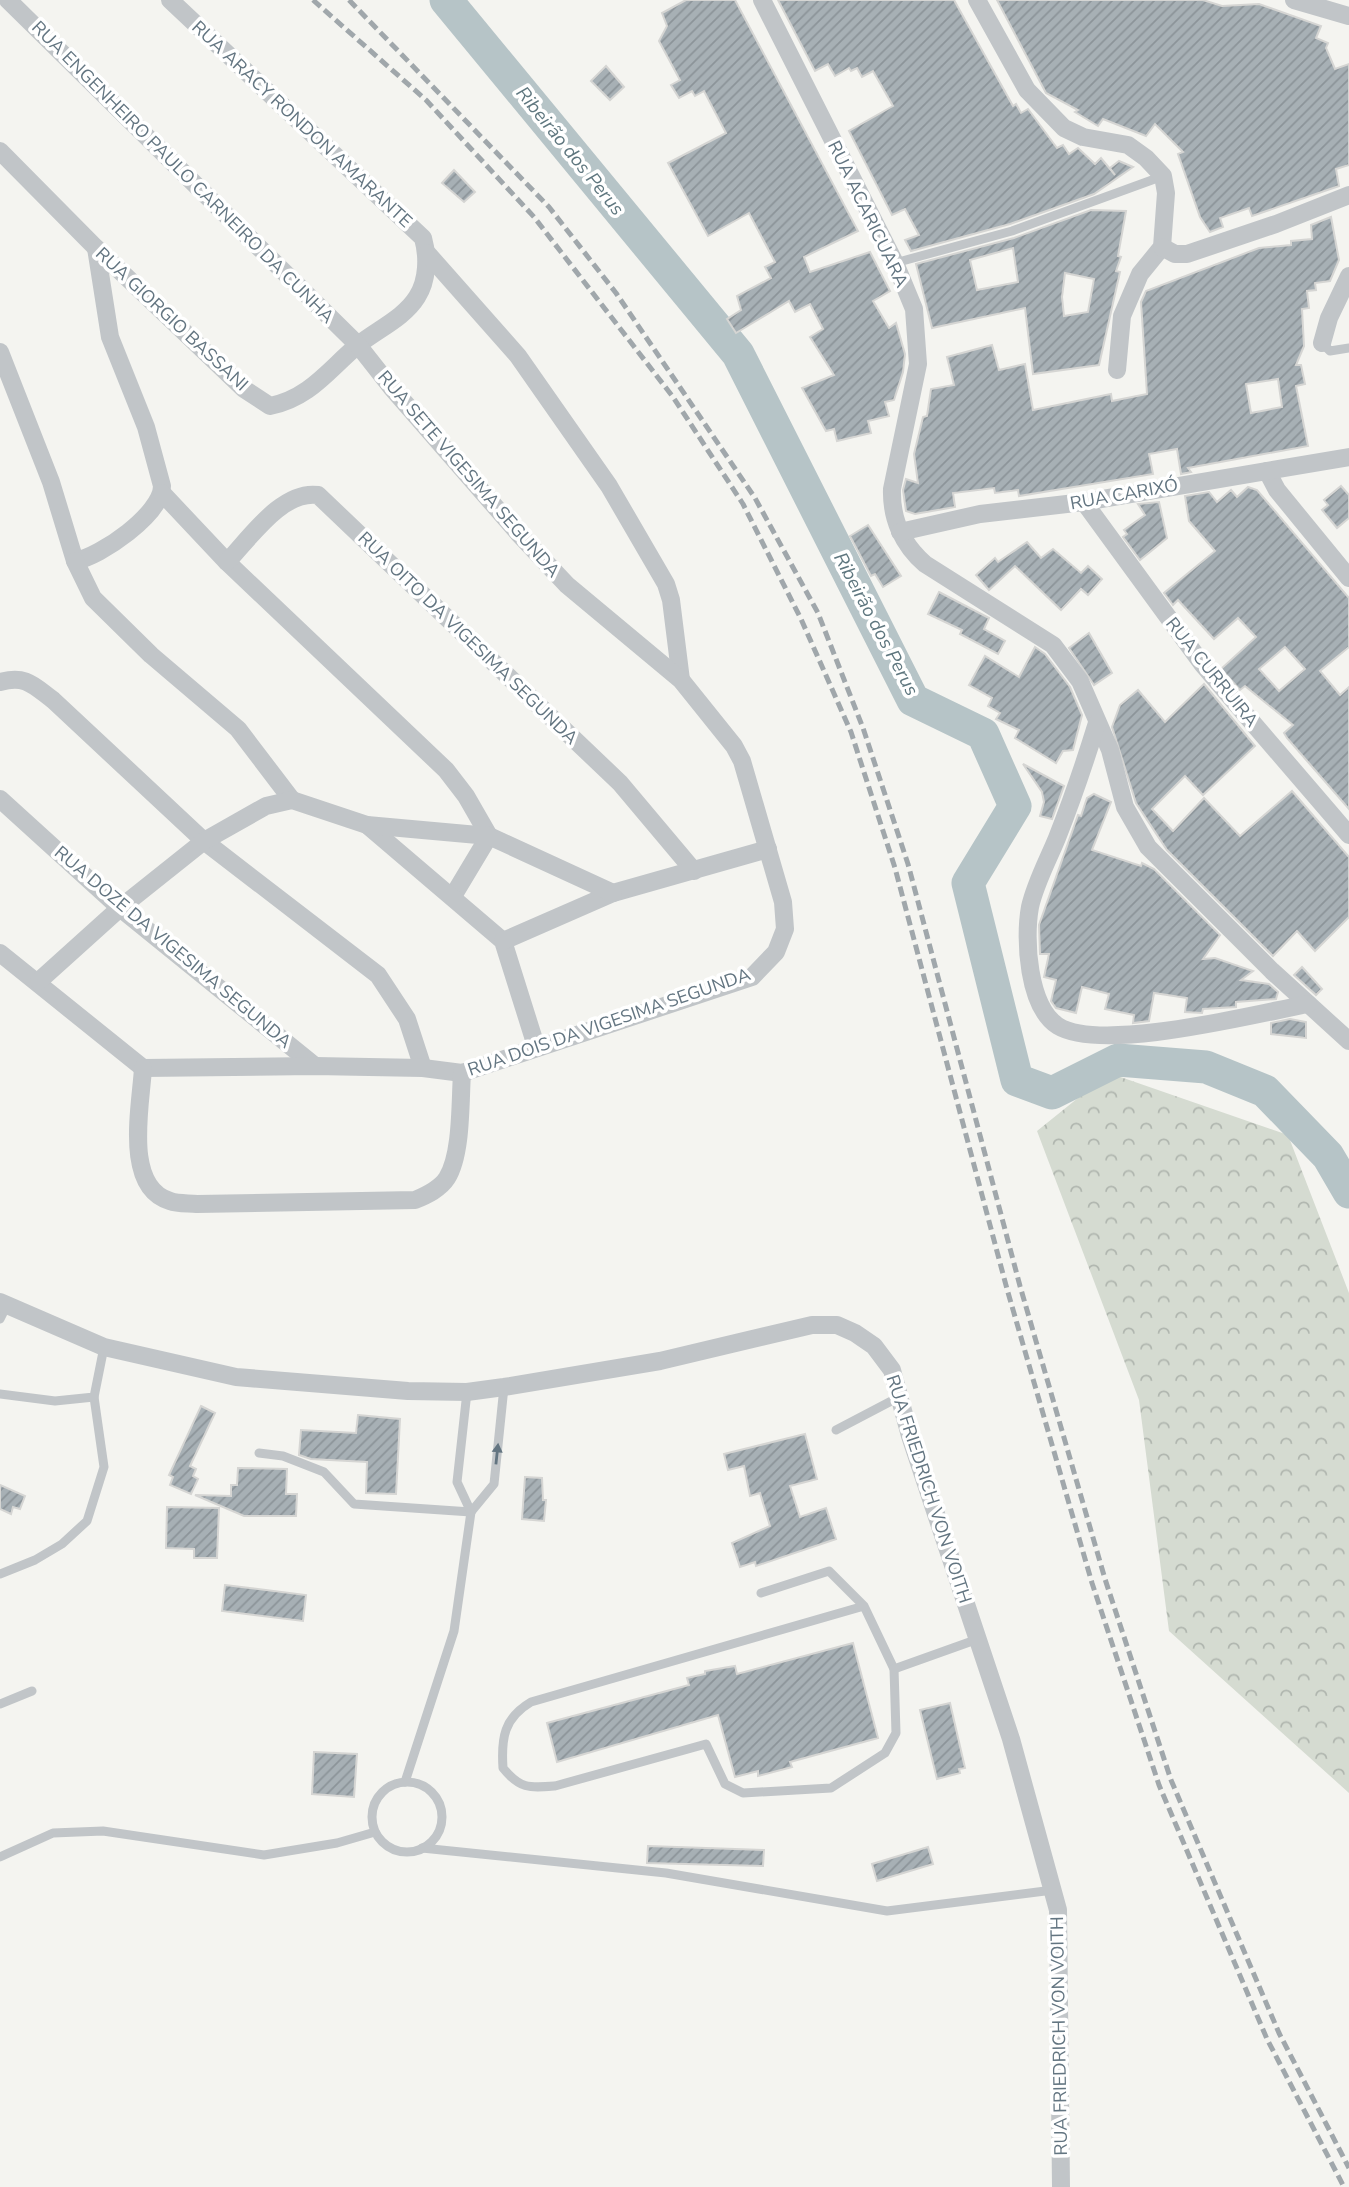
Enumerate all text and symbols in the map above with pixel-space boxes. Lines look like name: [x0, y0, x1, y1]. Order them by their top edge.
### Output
street label: RUA ARACY RONDON AMARANTE: [187, 15, 417, 233]
street label: RUA ENGENHEIRO PAULO CARNEIRO DA CUNHA: [27, 16, 339, 328]
water label: Ribeirão dos Perus: [510, 81, 630, 221]
street label: RUA ACARICUARA: [822, 137, 914, 291]
street label: RUA GIORGIO BASSANI: [90, 242, 254, 396]
street label: RUA SETE VIGESIMA SEGUNDA: [373, 366, 565, 582]
street label: RUA CARIXÓ: [1068, 473, 1180, 515]
street label: RUA OITO DA VIGESIMA SEGUNDA: [353, 526, 583, 750]
water label: Ribeirão dos Perus: [827, 548, 925, 700]
street label: RUA CURRUIRA: [1160, 612, 1264, 732]
street label: RUA DOZE DA VIGESIMA SEGUNDA: [49, 841, 297, 1053]
street label: RUA DOIS DA VIGESIMA SEGUNDA: [464, 962, 754, 1082]
street label: RUA FRIEDRICH VON VOITH: [881, 1372, 977, 1606]
one-way arrow: [492, 1443, 503, 1465]
street label: RUA FRIEDRICH VON VOITH: [1045, 1916, 1073, 2156]

